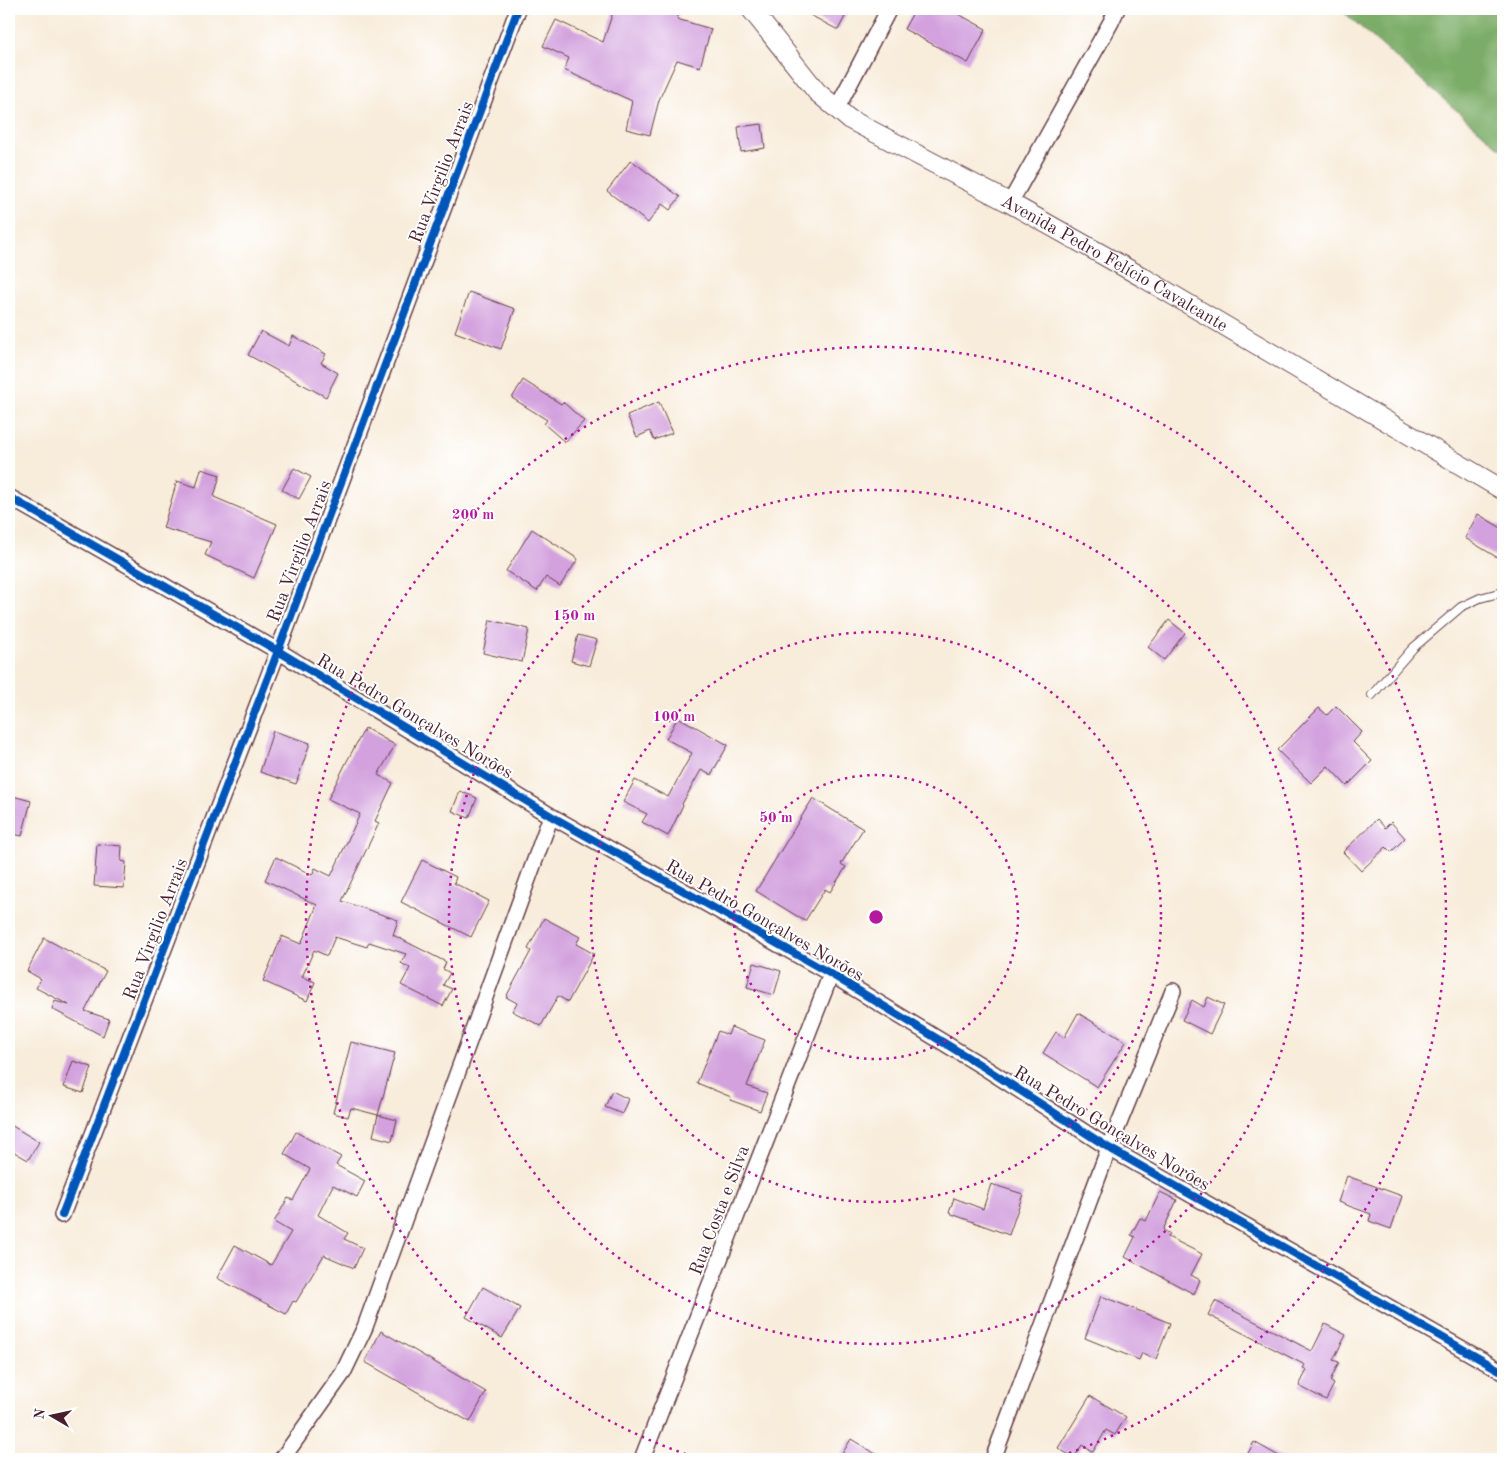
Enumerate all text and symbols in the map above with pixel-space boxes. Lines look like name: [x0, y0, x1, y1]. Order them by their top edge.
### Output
street label: Rua Virgilio Arrais: [407, 99, 477, 246]
street label: Avenida Pedro Felício Cavalcante: [998, 192, 1231, 335]
street label: Rua Virgilio Arrais: [265, 478, 335, 625]
text: 200 m: [452, 508, 494, 523]
text: 150 m: [553, 609, 595, 624]
street label: Rua Pedro Gonçalves Norões: [313, 651, 516, 783]
text: 100 m: [653, 710, 695, 725]
text: 50 m: [759, 811, 793, 826]
street label: Rua Virgilio Arrais: [121, 856, 191, 1003]
street label: Rua Pedro Gonçalves Norões: [663, 857, 867, 985]
centre of rings: [867, 908, 885, 926]
street label: Rua Pedro Gonçalves Norões: [1010, 1063, 1213, 1195]
street label: Rua Costa e Silva: [687, 1143, 753, 1278]
north arrow: [28, 1390, 78, 1440]
text: N: [32, 1407, 48, 1421]

